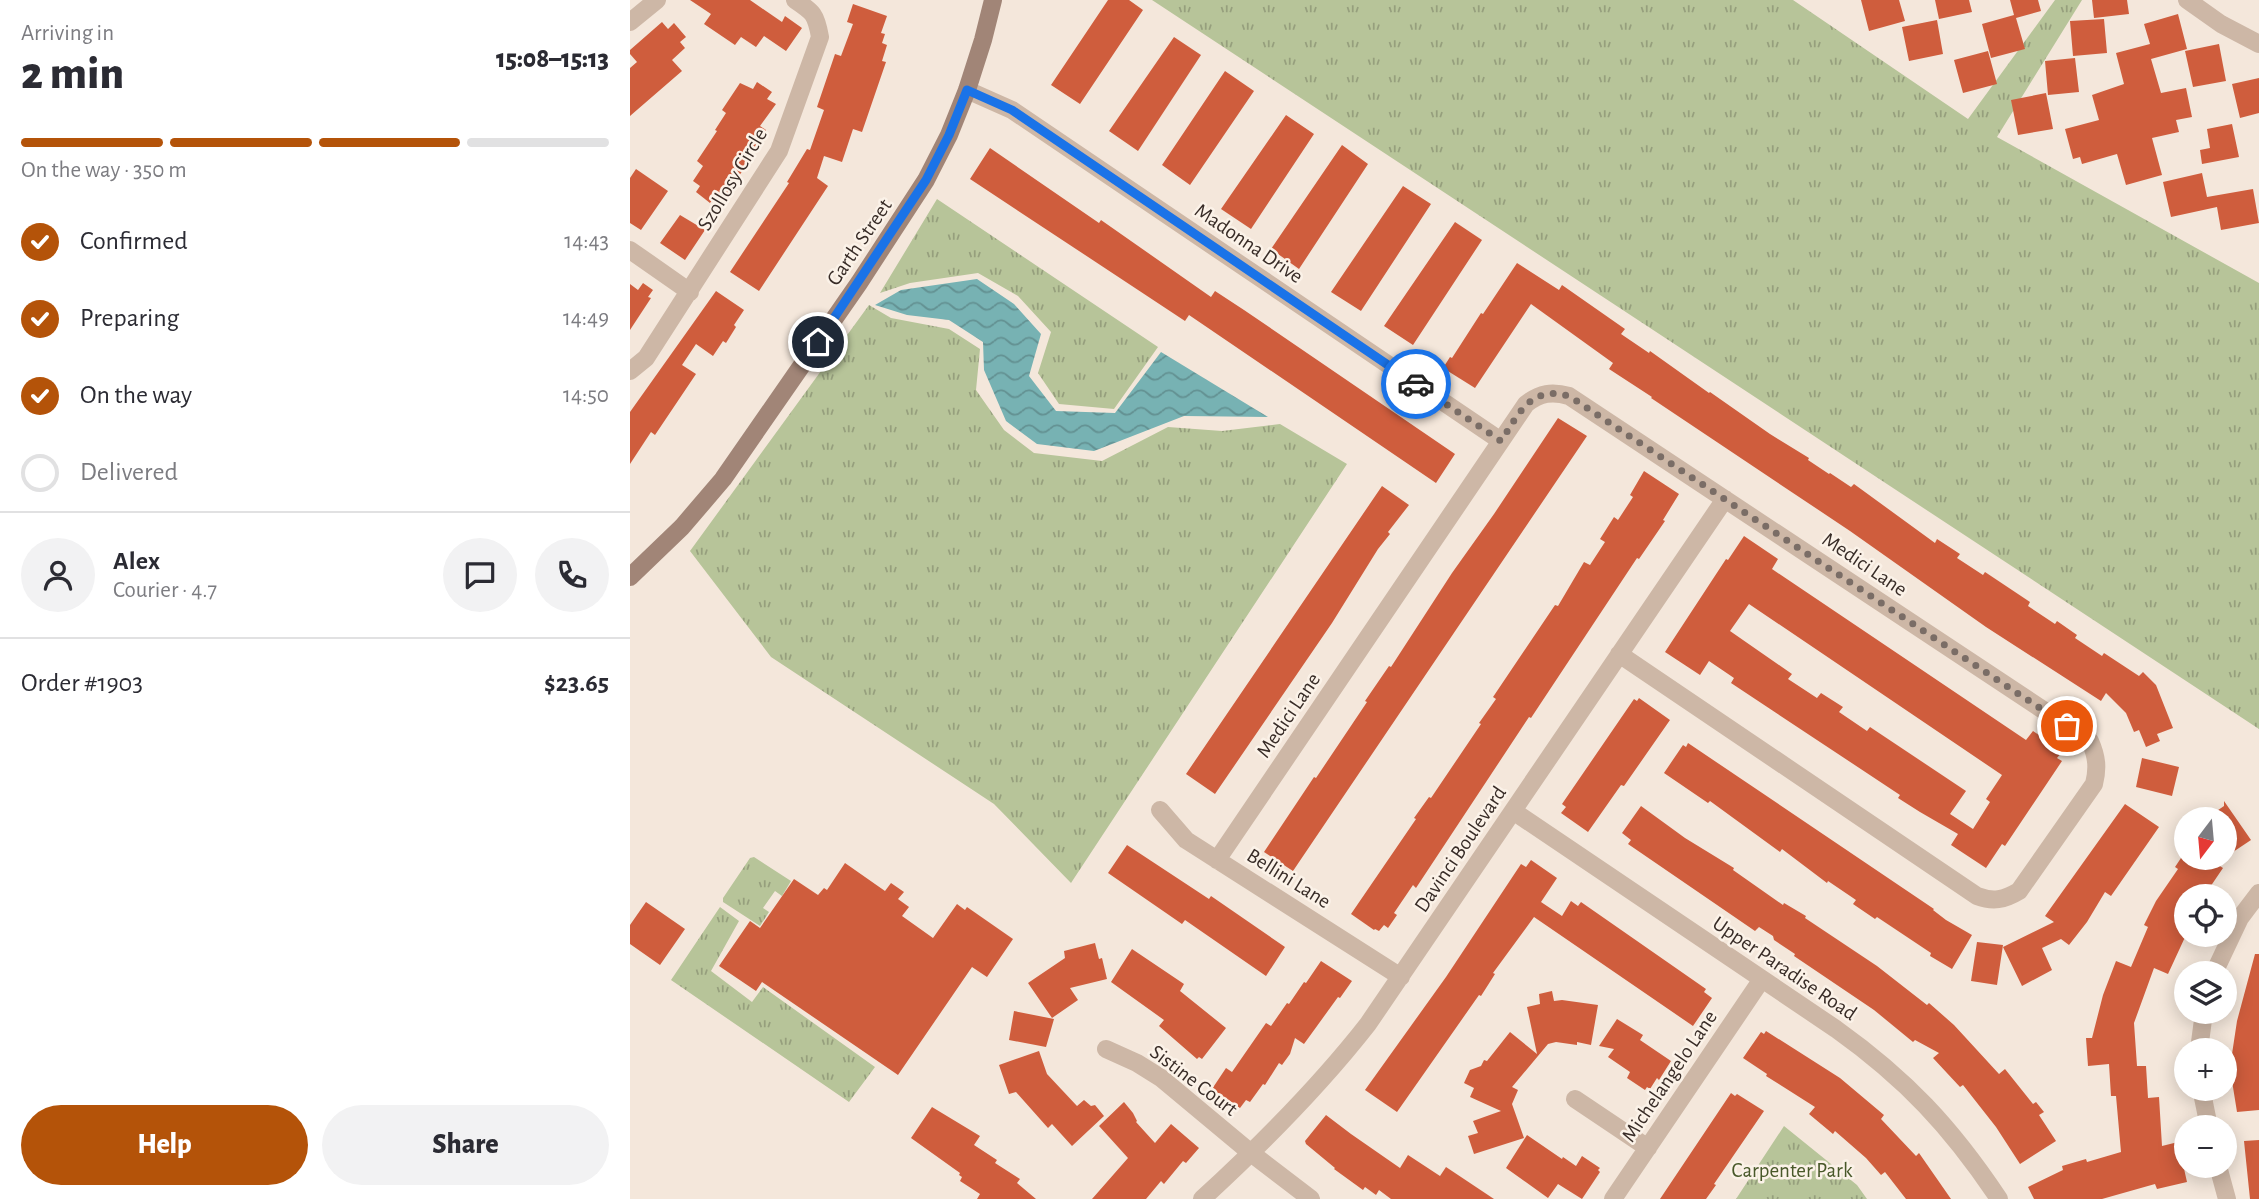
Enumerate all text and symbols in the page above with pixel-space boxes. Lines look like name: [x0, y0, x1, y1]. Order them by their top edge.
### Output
text: Arriving in: [21, 22, 114, 45]
text: 15:08–15:13: [496, 46, 609, 72]
text: 2 min: [21, 51, 124, 97]
street label: Szollosy Circle: [694, 124, 771, 234]
text: On the way · 350 m: [21, 159, 187, 182]
street label: Garth Street: [823, 195, 896, 289]
street label: Madonna Drive: [1191, 200, 1307, 287]
icon: check: [21, 223, 59, 261]
text: Confirmed: [80, 228, 188, 254]
text: 14:43: [564, 230, 609, 253]
icon: check: [21, 300, 59, 338]
text: Preparing: [80, 305, 179, 331]
text: 14:49: [563, 307, 609, 330]
pin: [788, 312, 848, 372]
icon: home: [799, 323, 837, 361]
courier: [1381, 349, 1451, 419]
icon: car: [1397, 365, 1435, 403]
icon: check: [21, 377, 59, 415]
text: On the way: [80, 382, 192, 408]
text: 14:50: [563, 384, 609, 407]
text: Delivered: [80, 459, 178, 485]
street label: Medici Lane: [1819, 529, 1911, 600]
button: person: [21, 538, 95, 612]
button: chat: [443, 538, 517, 612]
button: phone: [535, 538, 609, 612]
text: Alex: [113, 548, 160, 574]
text: Courier · 4.7: [113, 579, 217, 602]
street label: Medici Lane: [1253, 669, 1324, 761]
text: Order #1903: [21, 670, 143, 696]
text: $23.65: [544, 670, 609, 696]
pin: [2037, 696, 2097, 756]
icon: bag: [2048, 707, 2086, 745]
street label: Davinci Boulevard: [1411, 782, 1510, 916]
north arrow: [2174, 807, 2236, 870]
map controls: [2174, 807, 2237, 1178]
street label: Bellini Lane: [1243, 845, 1334, 912]
button: locate: [2174, 884, 2237, 947]
street label: Upper Paradise Road: [1709, 913, 1861, 1024]
button: layers: [2174, 961, 2237, 1024]
street label: Michelangelo Lane: [1618, 1007, 1721, 1146]
button: +: [2174, 1038, 2237, 1101]
street label: Sistine Court: [1146, 1041, 1242, 1120]
button: Help: [21, 1105, 308, 1185]
button: Share: [322, 1105, 609, 1185]
button: −: [2174, 1115, 2237, 1178]
park label: Carpenter Park: [1732, 1160, 1853, 1181]

